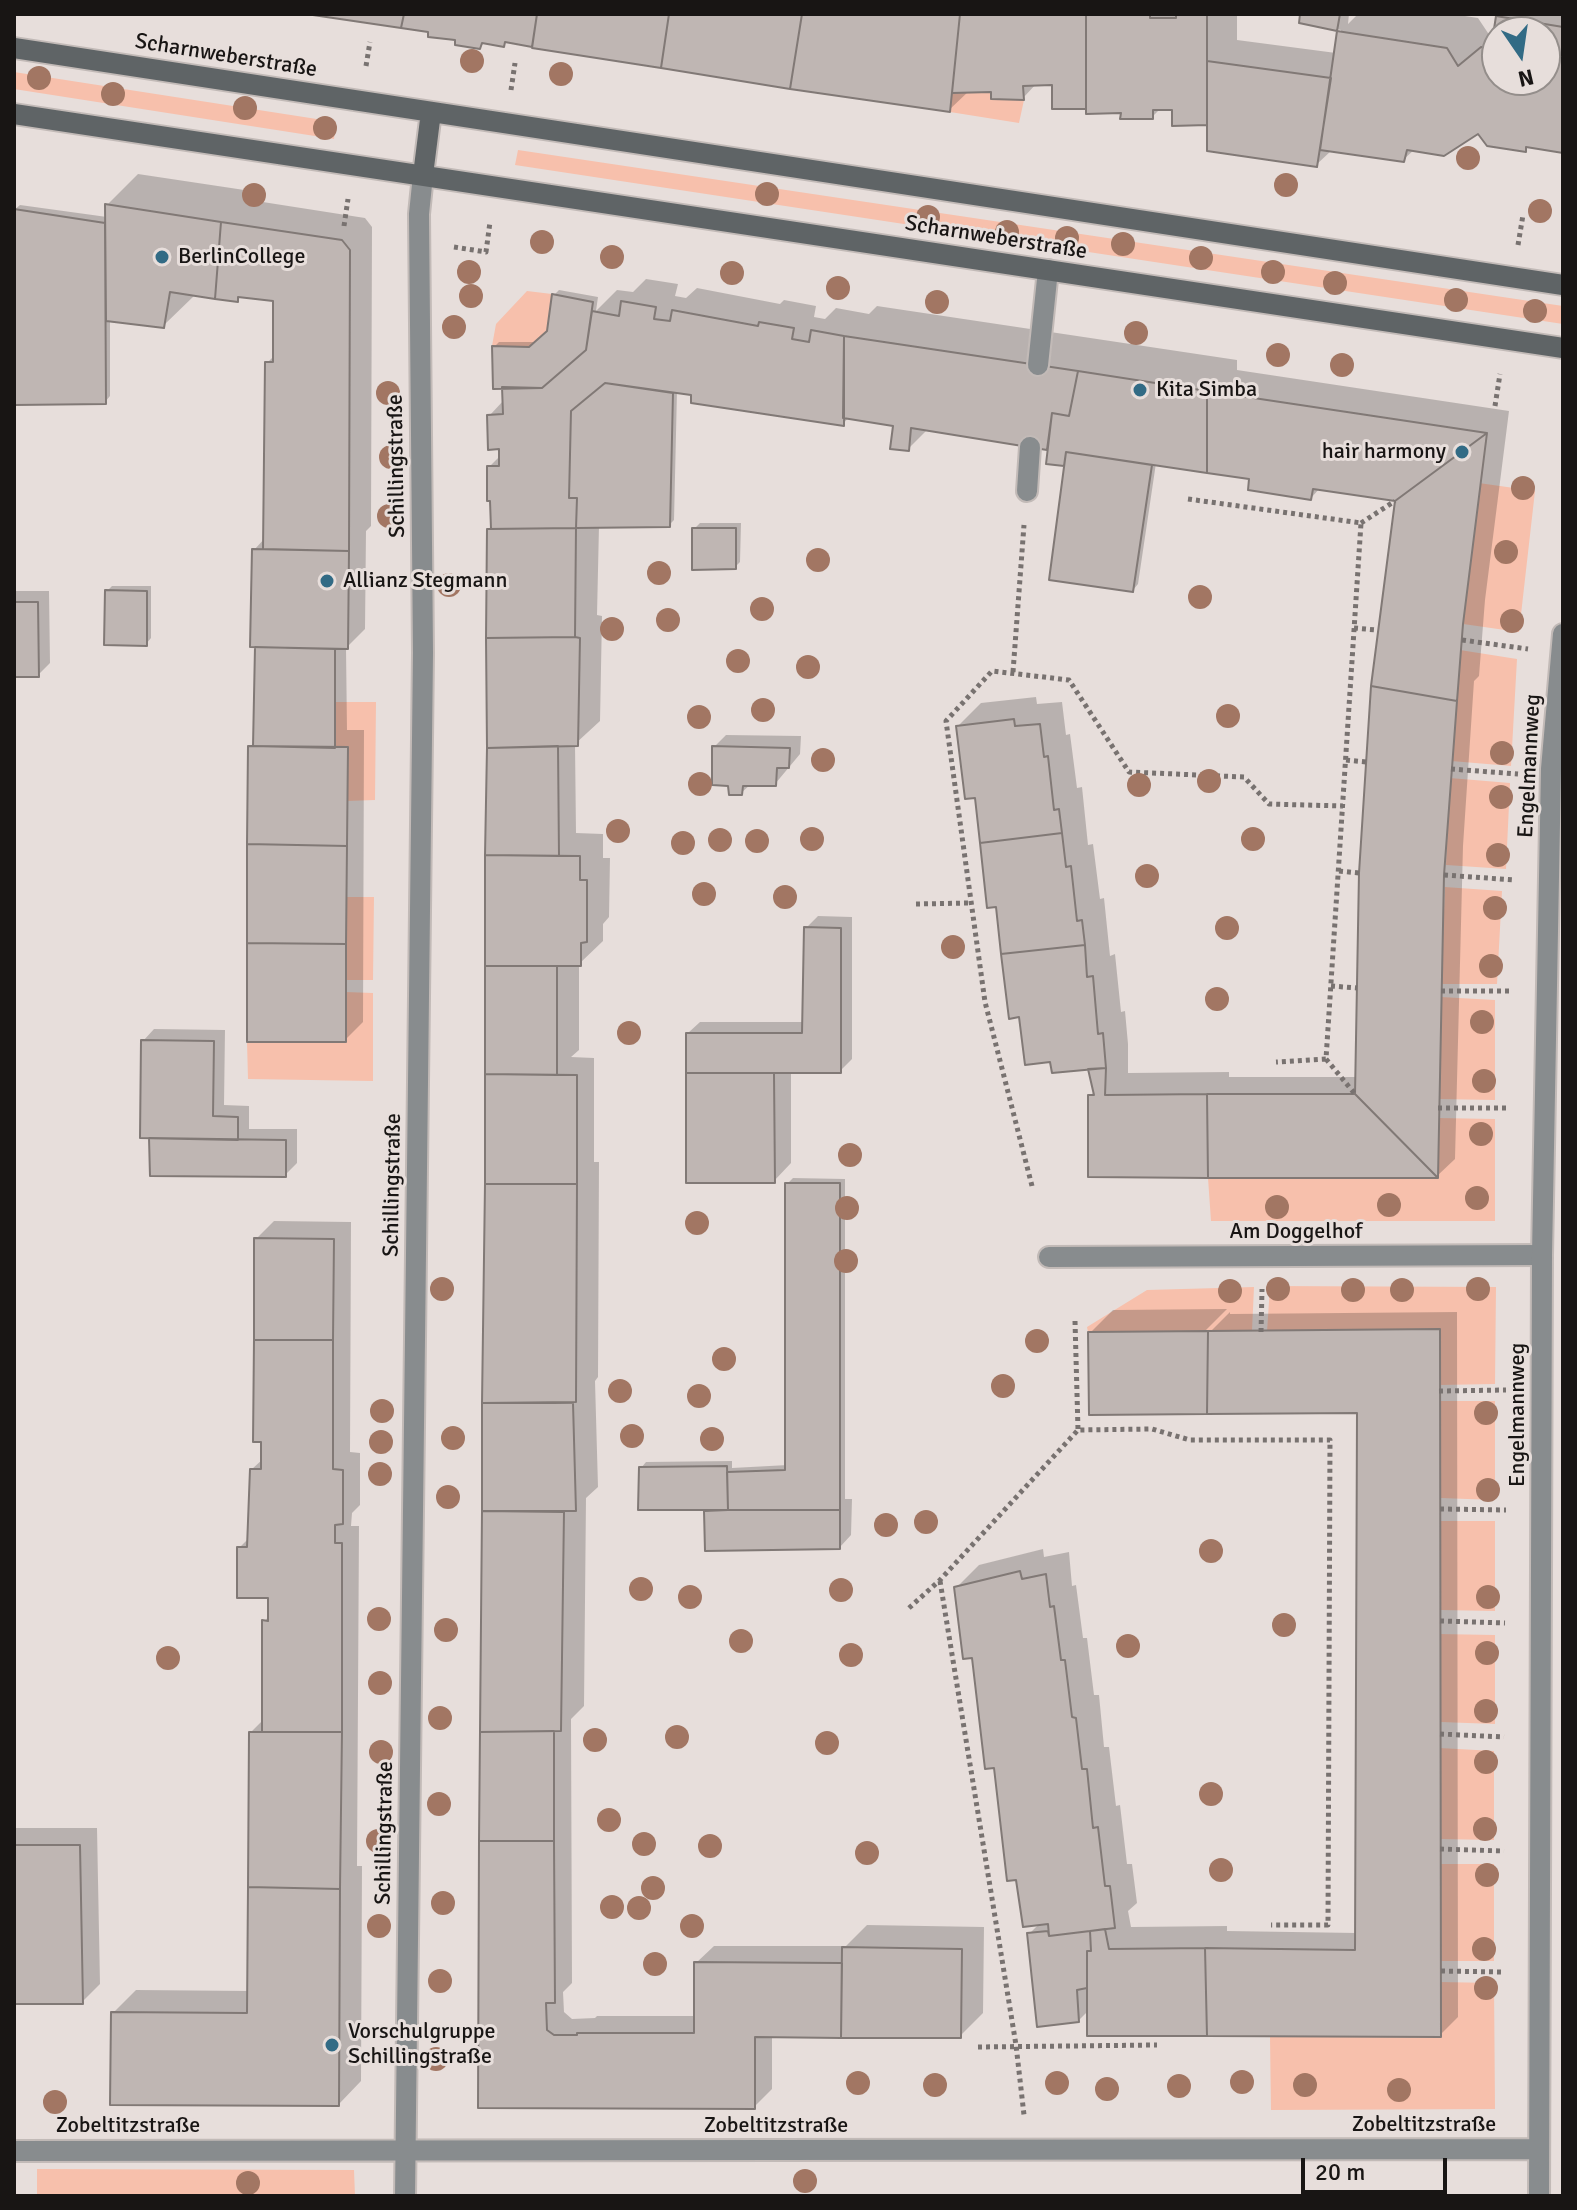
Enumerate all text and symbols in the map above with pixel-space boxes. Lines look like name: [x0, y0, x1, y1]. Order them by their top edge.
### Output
north arrow: [1481, 16, 1561, 96]
street label: Scharnweberstraße: [133, 29, 319, 83]
text: N: [1516, 63, 1537, 93]
street label: Scharnweberstraße: [903, 211, 1089, 265]
place label: BerlinCollege: [178, 244, 305, 270]
marker: BerlinCollege: [153, 248, 171, 266]
place label: Kita Simba: [1156, 377, 1257, 403]
marker: Kita Simba: [1131, 381, 1149, 399]
street label: Schillingstraße: [383, 394, 411, 538]
place label: hair harmony: [1322, 439, 1446, 465]
marker: hair harmony: [1453, 443, 1471, 461]
place label: Allianz Stegmann: [343, 568, 508, 594]
marker: Allianz Stegmann: [318, 572, 336, 590]
street label: Engelmannweg: [1513, 693, 1547, 839]
street label: Schillingstraße: [379, 1113, 407, 1257]
street label: Am Doggelhof: [1230, 1219, 1362, 1245]
street label: Engelmannweg: [1505, 1343, 1531, 1487]
street label: Schillingstraße: [371, 1761, 399, 1905]
place label: Vorschulgruppe Schillingstraße: [348, 2019, 495, 2070]
marker: Vorschulgruppe Schillingstraße: [323, 2036, 341, 2054]
street label: Zobeltitzstraße: [1352, 2112, 1496, 2138]
street label: Zobeltitzstraße: [56, 2113, 200, 2139]
street label: Zobeltitzstraße: [704, 2113, 848, 2139]
scale bar: [1305, 2142, 1451, 2192]
text: 20 m: [1315, 2157, 1365, 2187]

